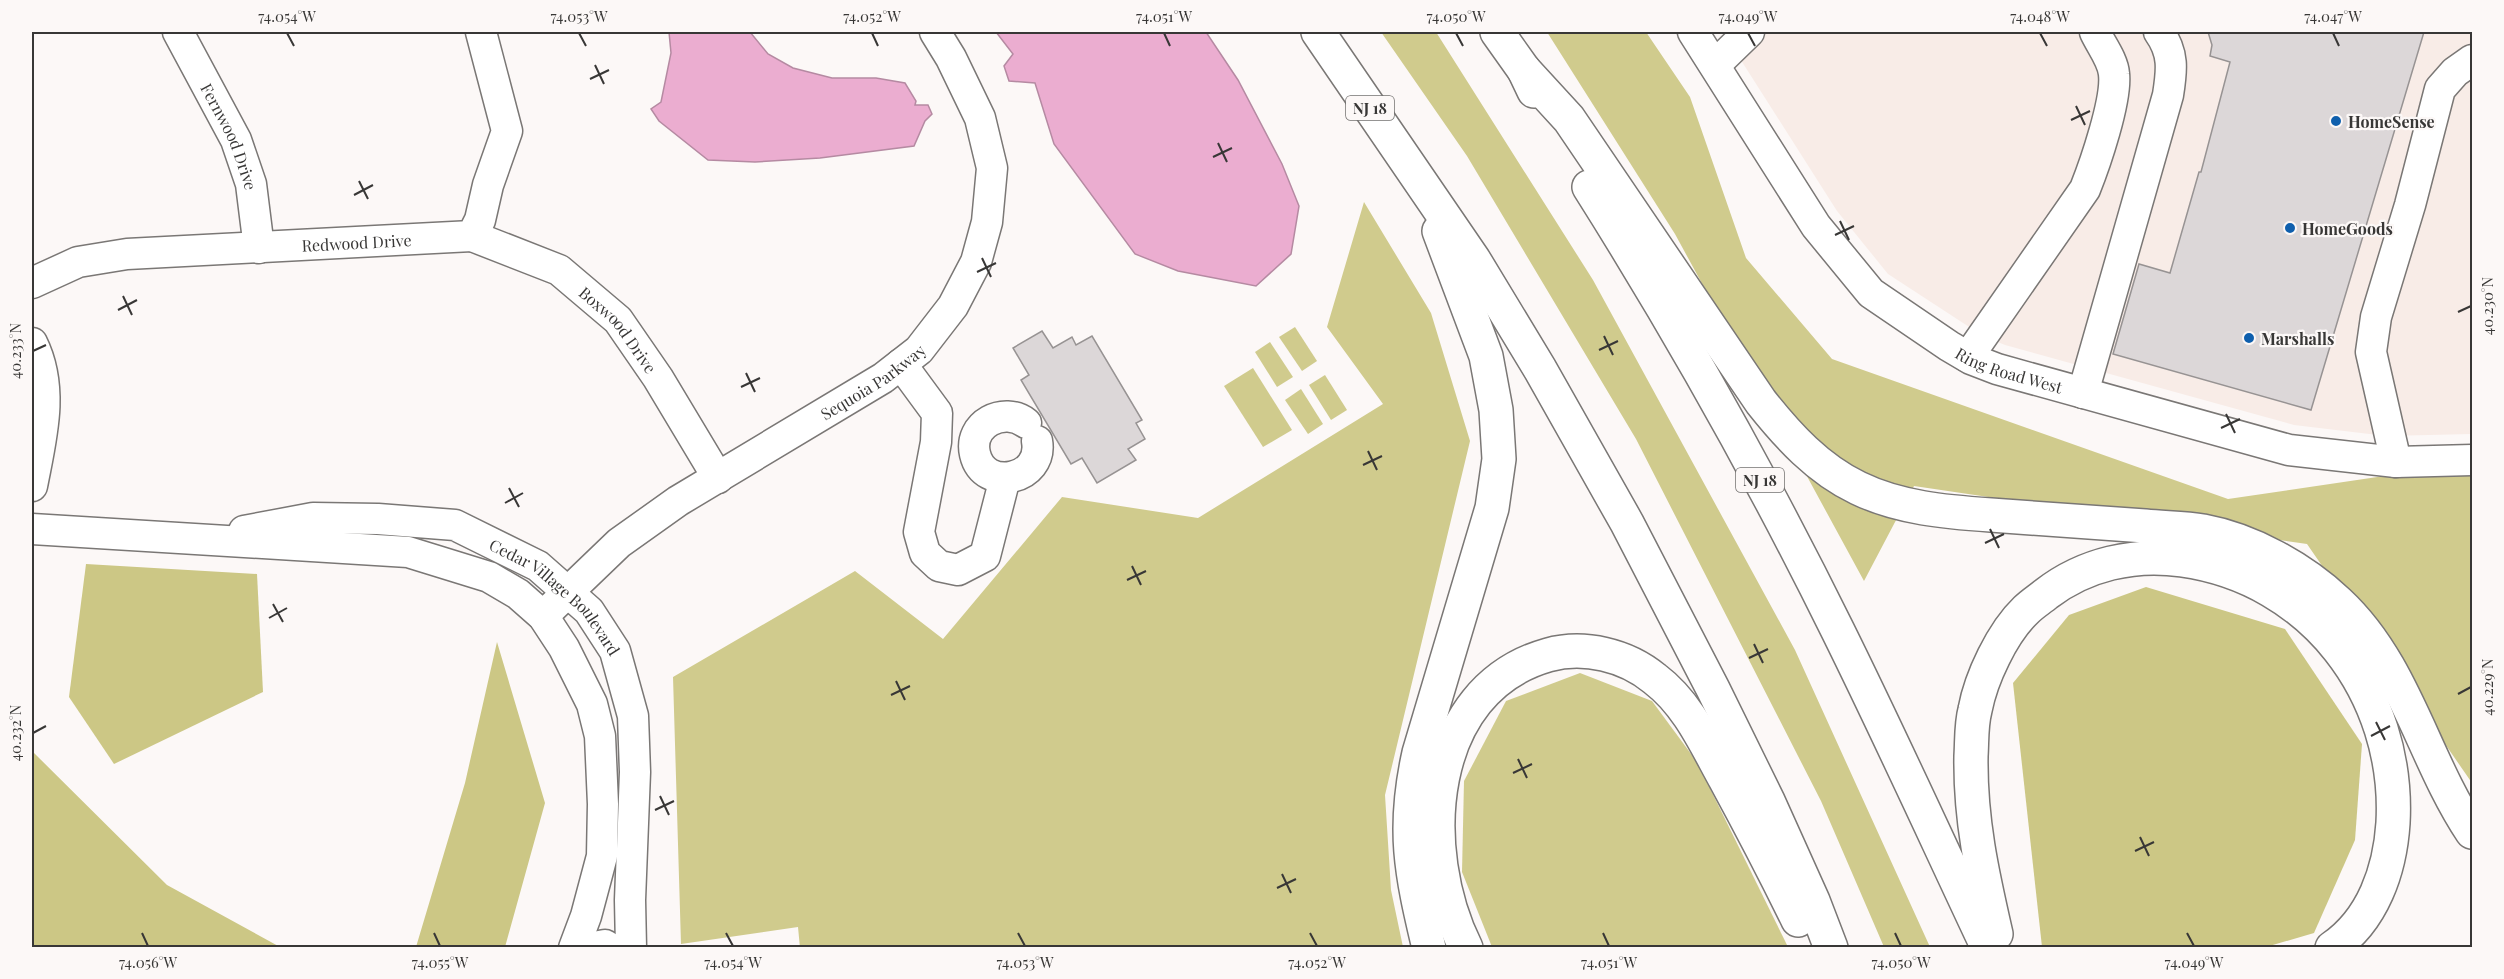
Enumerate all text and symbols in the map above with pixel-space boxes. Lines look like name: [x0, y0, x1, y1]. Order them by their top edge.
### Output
text: 74.054°W: [258, 6, 316, 26]
text: 74.053°W: [551, 6, 608, 26]
text: 74.052°W: [843, 6, 901, 26]
text: 74.051°W: [1136, 6, 1192, 26]
text: 74.050°W: [1426, 6, 1486, 26]
text: 74.049°W: [1719, 6, 1778, 26]
text: 74.048°W: [2010, 6, 2070, 26]
text: 74.047°W: [2304, 6, 2362, 26]
street label: Fernwood Drive: [197, 79, 262, 191]
road number: NJ 18: [1346, 96, 1394, 120]
place label: HomeSense: [2348, 111, 2435, 132]
marker: HomeSense: [2329, 114, 2343, 128]
place label: HomeGoods: [2302, 218, 2393, 239]
marker: HomeGoods: [2283, 221, 2297, 235]
street label: Redwood Drive: [301, 229, 412, 255]
text: 40.230°N: [2477, 276, 2497, 335]
street label: Boxwood Drive: [575, 281, 662, 377]
text: 40.233°N: [5, 323, 25, 379]
place label: Marshalls: [2261, 328, 2334, 349]
marker: Marshalls: [2242, 331, 2256, 345]
street label: Sequoia Parkway: [816, 340, 930, 424]
street label: Ring Road West: [1952, 342, 2065, 397]
road number: NJ 18: [1736, 468, 1784, 492]
street label: Cedar Village Boulevard: [486, 533, 625, 659]
text: 40.229°N: [2477, 658, 2497, 716]
text: 40.232°N: [5, 704, 25, 761]
text: 74.056°W: [119, 952, 178, 972]
text: 74.055°W: [412, 952, 469, 972]
text: 74.054°W: [704, 952, 762, 972]
text: 74.053°W: [997, 952, 1054, 972]
text: 74.052°W: [1288, 952, 1346, 972]
text: 74.051°W: [1581, 952, 1637, 972]
text: 74.050°W: [1871, 952, 1931, 972]
text: 74.049°W: [2165, 952, 2224, 972]

